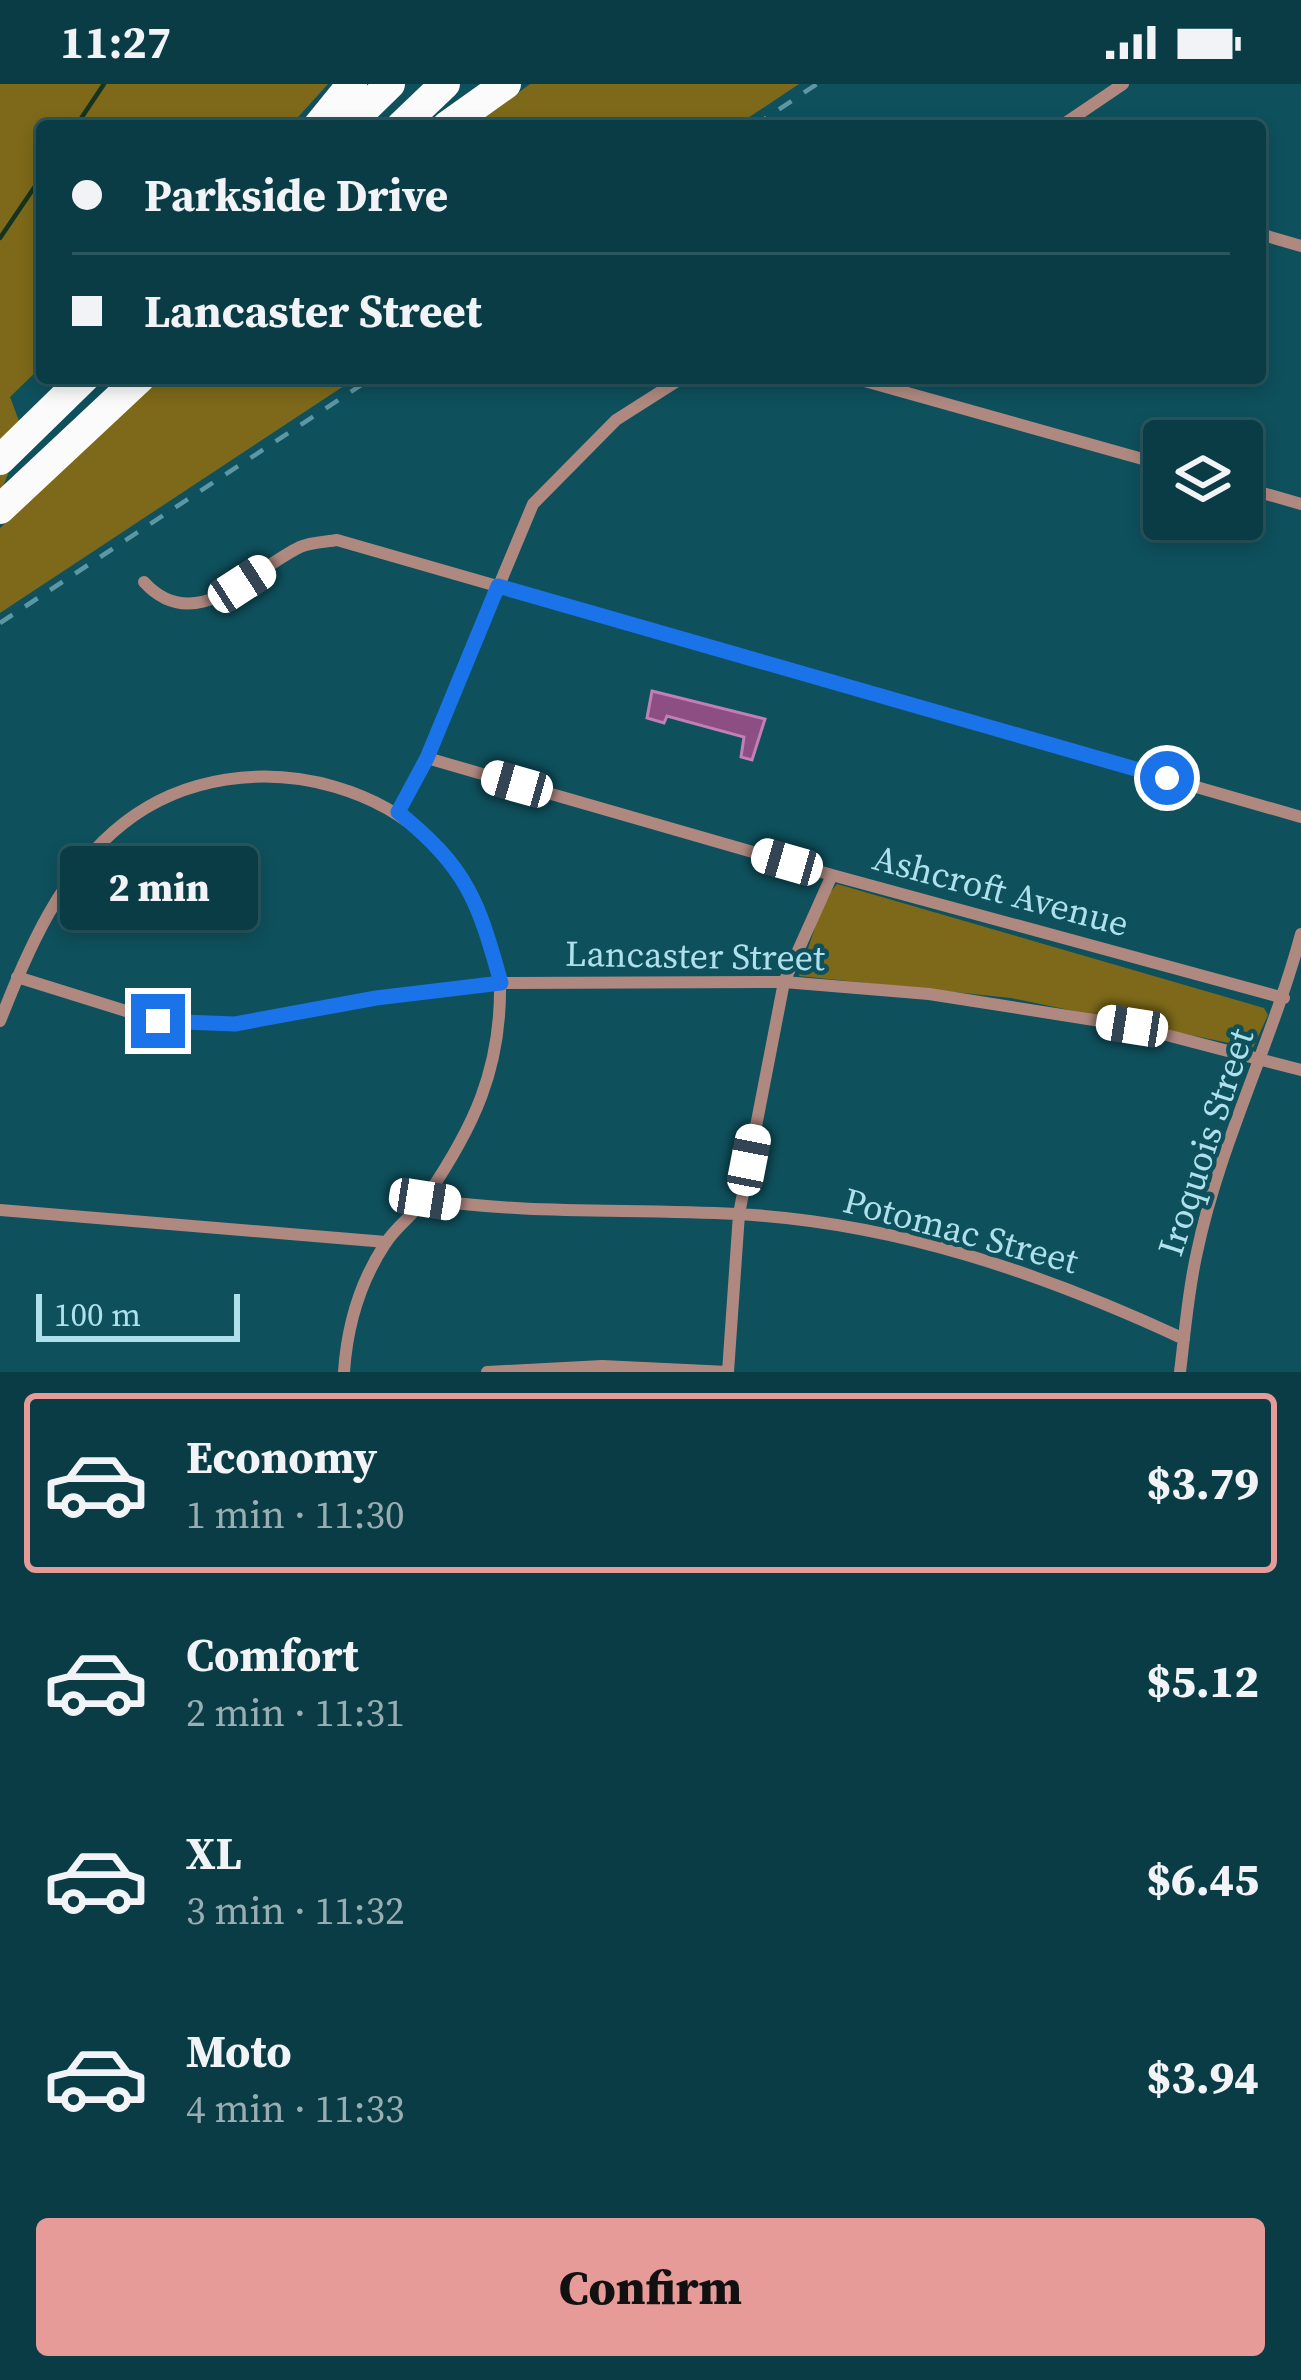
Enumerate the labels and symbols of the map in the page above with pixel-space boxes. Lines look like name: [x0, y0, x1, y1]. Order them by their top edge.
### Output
car: [202, 549, 282, 619]
route start: [1140, 751, 1194, 805]
car: [477, 757, 557, 811]
street label: Ashcroft Avenue: [868, 833, 1134, 948]
car: [747, 835, 827, 889]
callout: 2 min: [59, 847, 257, 931]
street label: Lancaster Street: [565, 929, 826, 982]
route end: [131, 994, 185, 1048]
car: [1094, 1003, 1170, 1049]
street label: Iroquois Street: [1146, 1022, 1265, 1262]
car: [724, 1121, 774, 1199]
car: [387, 1176, 463, 1222]
street label: Potomac Street: [838, 1176, 1084, 1285]
scale bar: [36, 1288, 240, 1341]

